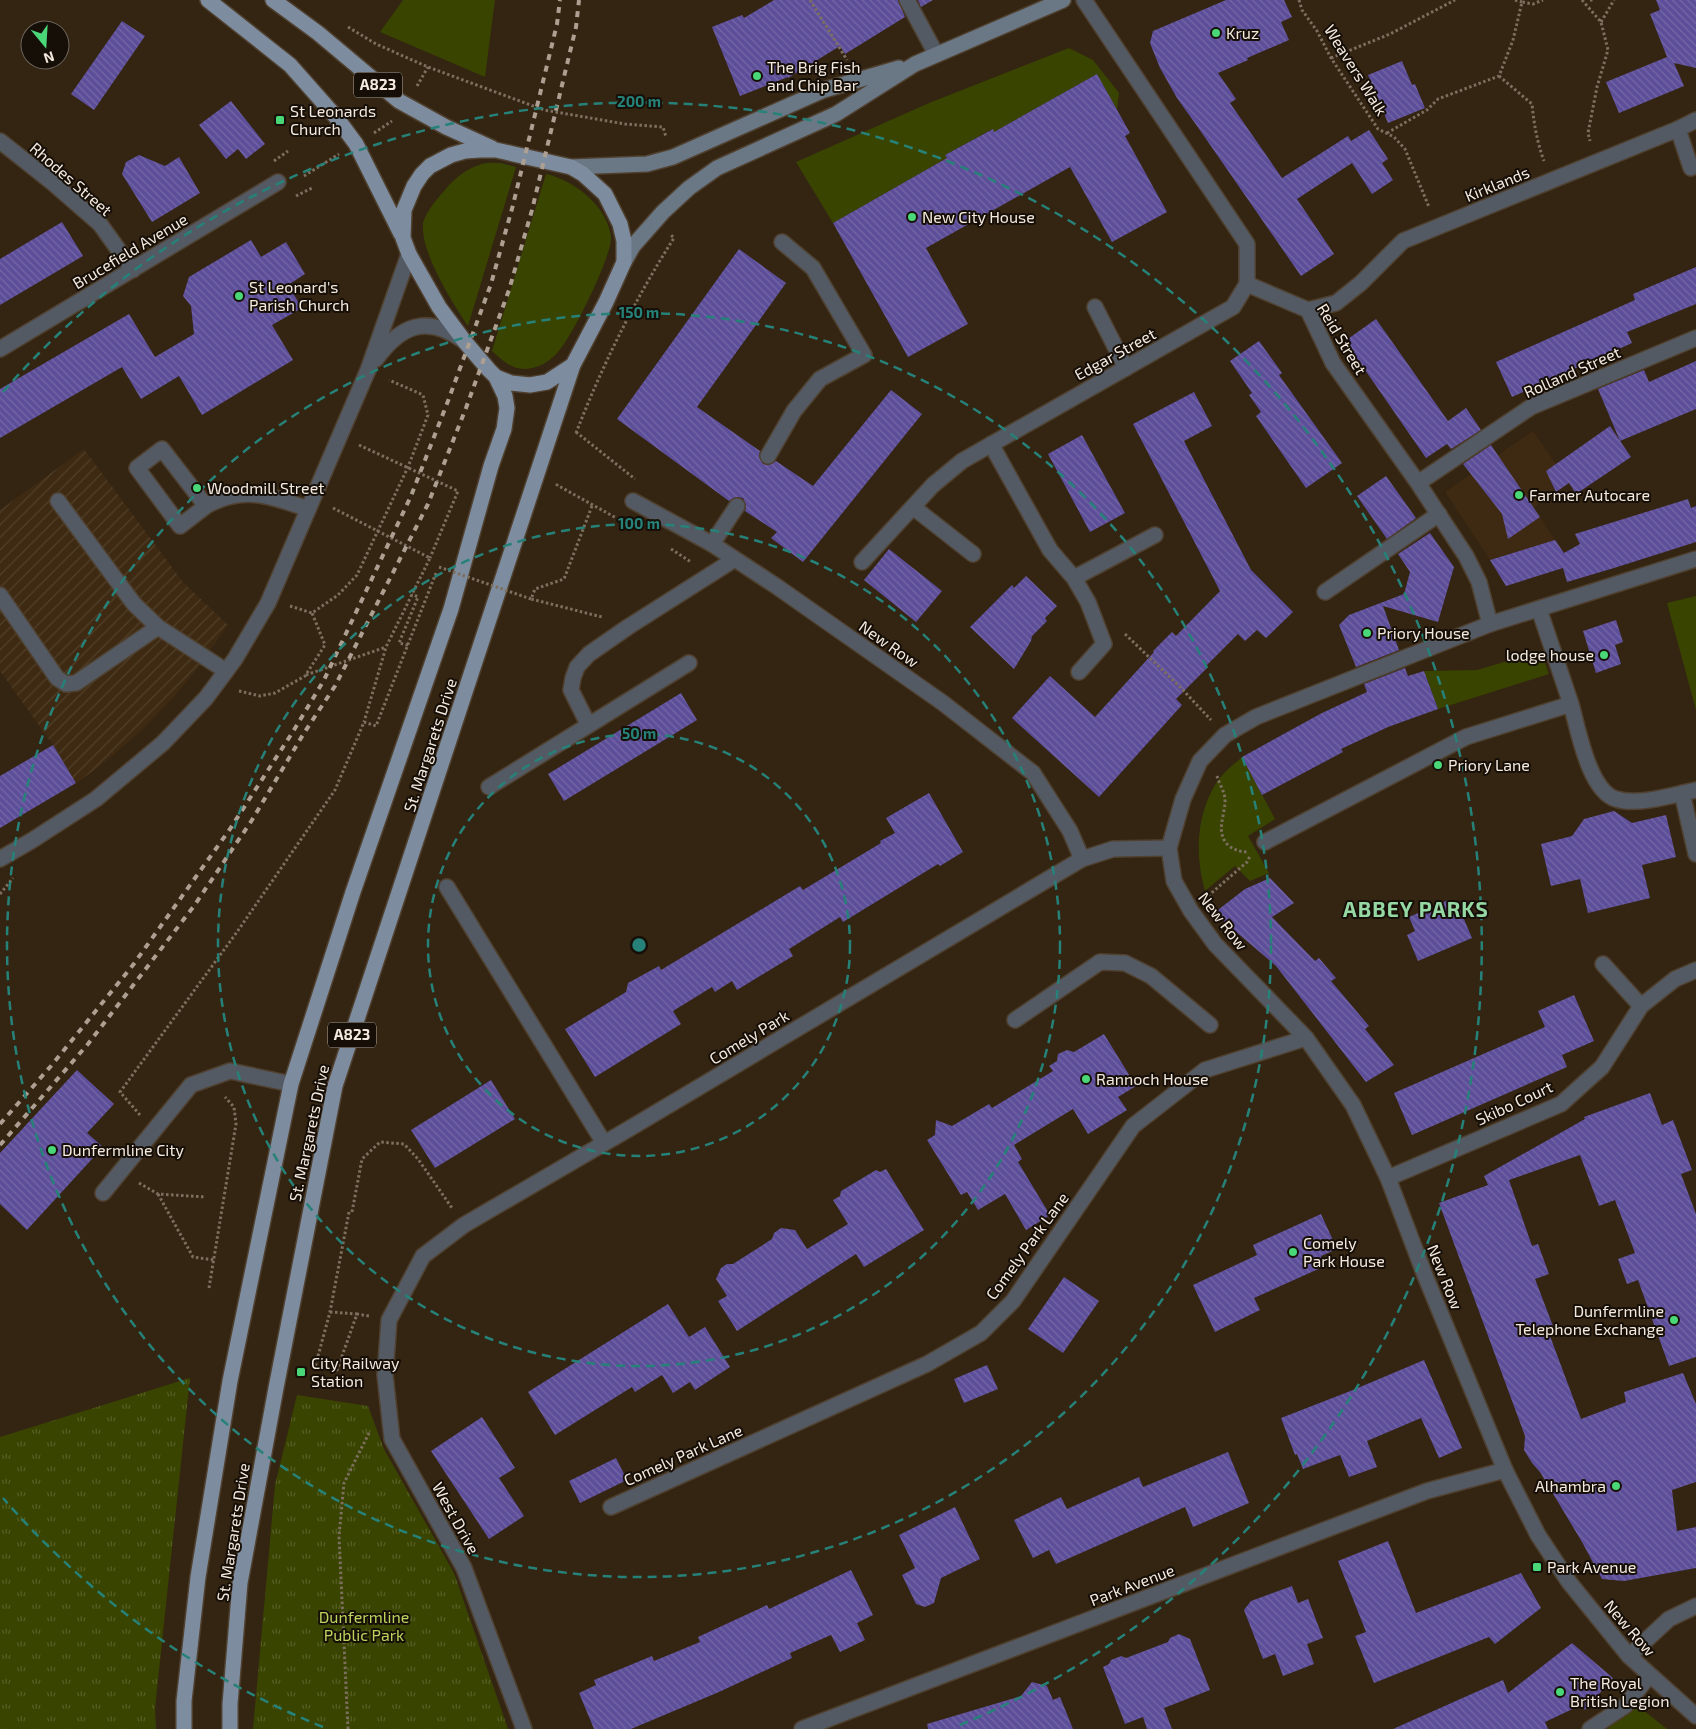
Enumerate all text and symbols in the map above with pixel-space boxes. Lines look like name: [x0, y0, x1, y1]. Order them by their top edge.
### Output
north arrow: [20, 20, 70, 70]
street label: Weavers Walk: [1321, 21, 1392, 119]
place label: Kruz: [1226, 23, 1259, 42]
marker: Kruz: [1210, 27, 1222, 39]
text: N: [42, 48, 57, 67]
place label: The Brig Fish and Chip Bar: [767, 57, 861, 94]
marker: The Brig Fish and Chip Bar: [751, 70, 763, 82]
road number: A823: [354, 72, 402, 98]
text: 200 m: [617, 92, 661, 110]
place label: St Leonards Church: [290, 101, 376, 138]
marker: St Leonards Church: [274, 114, 286, 126]
street label: Rhodes Street: [27, 138, 116, 219]
street label: Kirklands: [1462, 162, 1532, 205]
place label: New City House: [922, 207, 1035, 226]
street label: Brucefield Avenue: [69, 209, 191, 292]
marker: New City House: [906, 211, 918, 223]
place label: St Leonard's Parish Church: [249, 277, 349, 314]
marker: St Leonard's Parish Church: [233, 290, 245, 302]
street label: Reid Street: [1314, 300, 1371, 378]
text: 150 m: [619, 303, 659, 321]
street label: Edgar Street: [1071, 323, 1159, 384]
street label: Rolland Street: [1521, 342, 1623, 401]
place label: Woodmill Street: [207, 478, 324, 497]
marker: Woodmill Street: [191, 482, 203, 494]
place label: Farmer Autocare: [1529, 485, 1650, 504]
marker: Farmer Autocare: [1513, 489, 1525, 501]
text: 100 m: [618, 514, 660, 532]
street label: New Row: [856, 616, 923, 671]
place label: Priory House: [1377, 623, 1470, 642]
marker: Priory House: [1361, 627, 1373, 639]
place label: lodge house: [1506, 645, 1594, 664]
marker: lodge house: [1598, 649, 1610, 661]
street label: St. Margarets Drive: [399, 676, 460, 814]
text: 50 m: [622, 724, 656, 742]
place label: Priory Lane: [1448, 755, 1530, 774]
marker: Priory Lane: [1432, 759, 1444, 771]
street label: New Row: [1195, 888, 1252, 953]
district label: ABBEY PARKS: [1343, 896, 1489, 921]
centre of rings: [630, 936, 648, 954]
street label: Comely Park: [705, 1005, 792, 1068]
road number: A823: [328, 1022, 376, 1048]
street label: St. Margarets Drive: [285, 1063, 332, 1203]
place label: Rannoch House: [1096, 1069, 1209, 1088]
marker: Rannoch House: [1080, 1073, 1092, 1085]
street label: Skibo Court: [1472, 1076, 1555, 1129]
place label: Dunfermline City: [62, 1140, 184, 1159]
marker: Dunfermline City: [46, 1144, 58, 1156]
street label: Comely Park Lane: [981, 1188, 1072, 1303]
place label: Comely Park House: [1303, 1233, 1385, 1270]
street label: New Row: [1424, 1242, 1467, 1312]
marker: Comely Park House: [1287, 1246, 1299, 1258]
place label: Dunfermline Telephone Exchange: [1516, 1301, 1664, 1338]
marker: Dunfermline Telephone Exchange: [1668, 1314, 1680, 1326]
place label: City Railway Station: [311, 1353, 400, 1390]
marker: City Railway Station: [295, 1366, 307, 1378]
street label: Comely Park Lane: [621, 1420, 745, 1489]
street label: St. Margarets Drive: [212, 1461, 253, 1602]
place label: Alhambra: [1535, 1476, 1606, 1495]
street label: West Drive: [429, 1478, 484, 1557]
marker: Alhambra: [1610, 1480, 1622, 1492]
place label: Park Avenue: [1547, 1557, 1636, 1576]
street label: Park Avenue: [1087, 1560, 1177, 1609]
marker: Park Avenue: [1531, 1561, 1543, 1573]
street label: New Row: [1601, 1596, 1660, 1660]
park label: Dunfermline Public Park: [319, 1607, 409, 1644]
place label: The Royal British Legion: [1570, 1673, 1669, 1710]
marker: The Royal British Legion: [1554, 1686, 1566, 1698]

